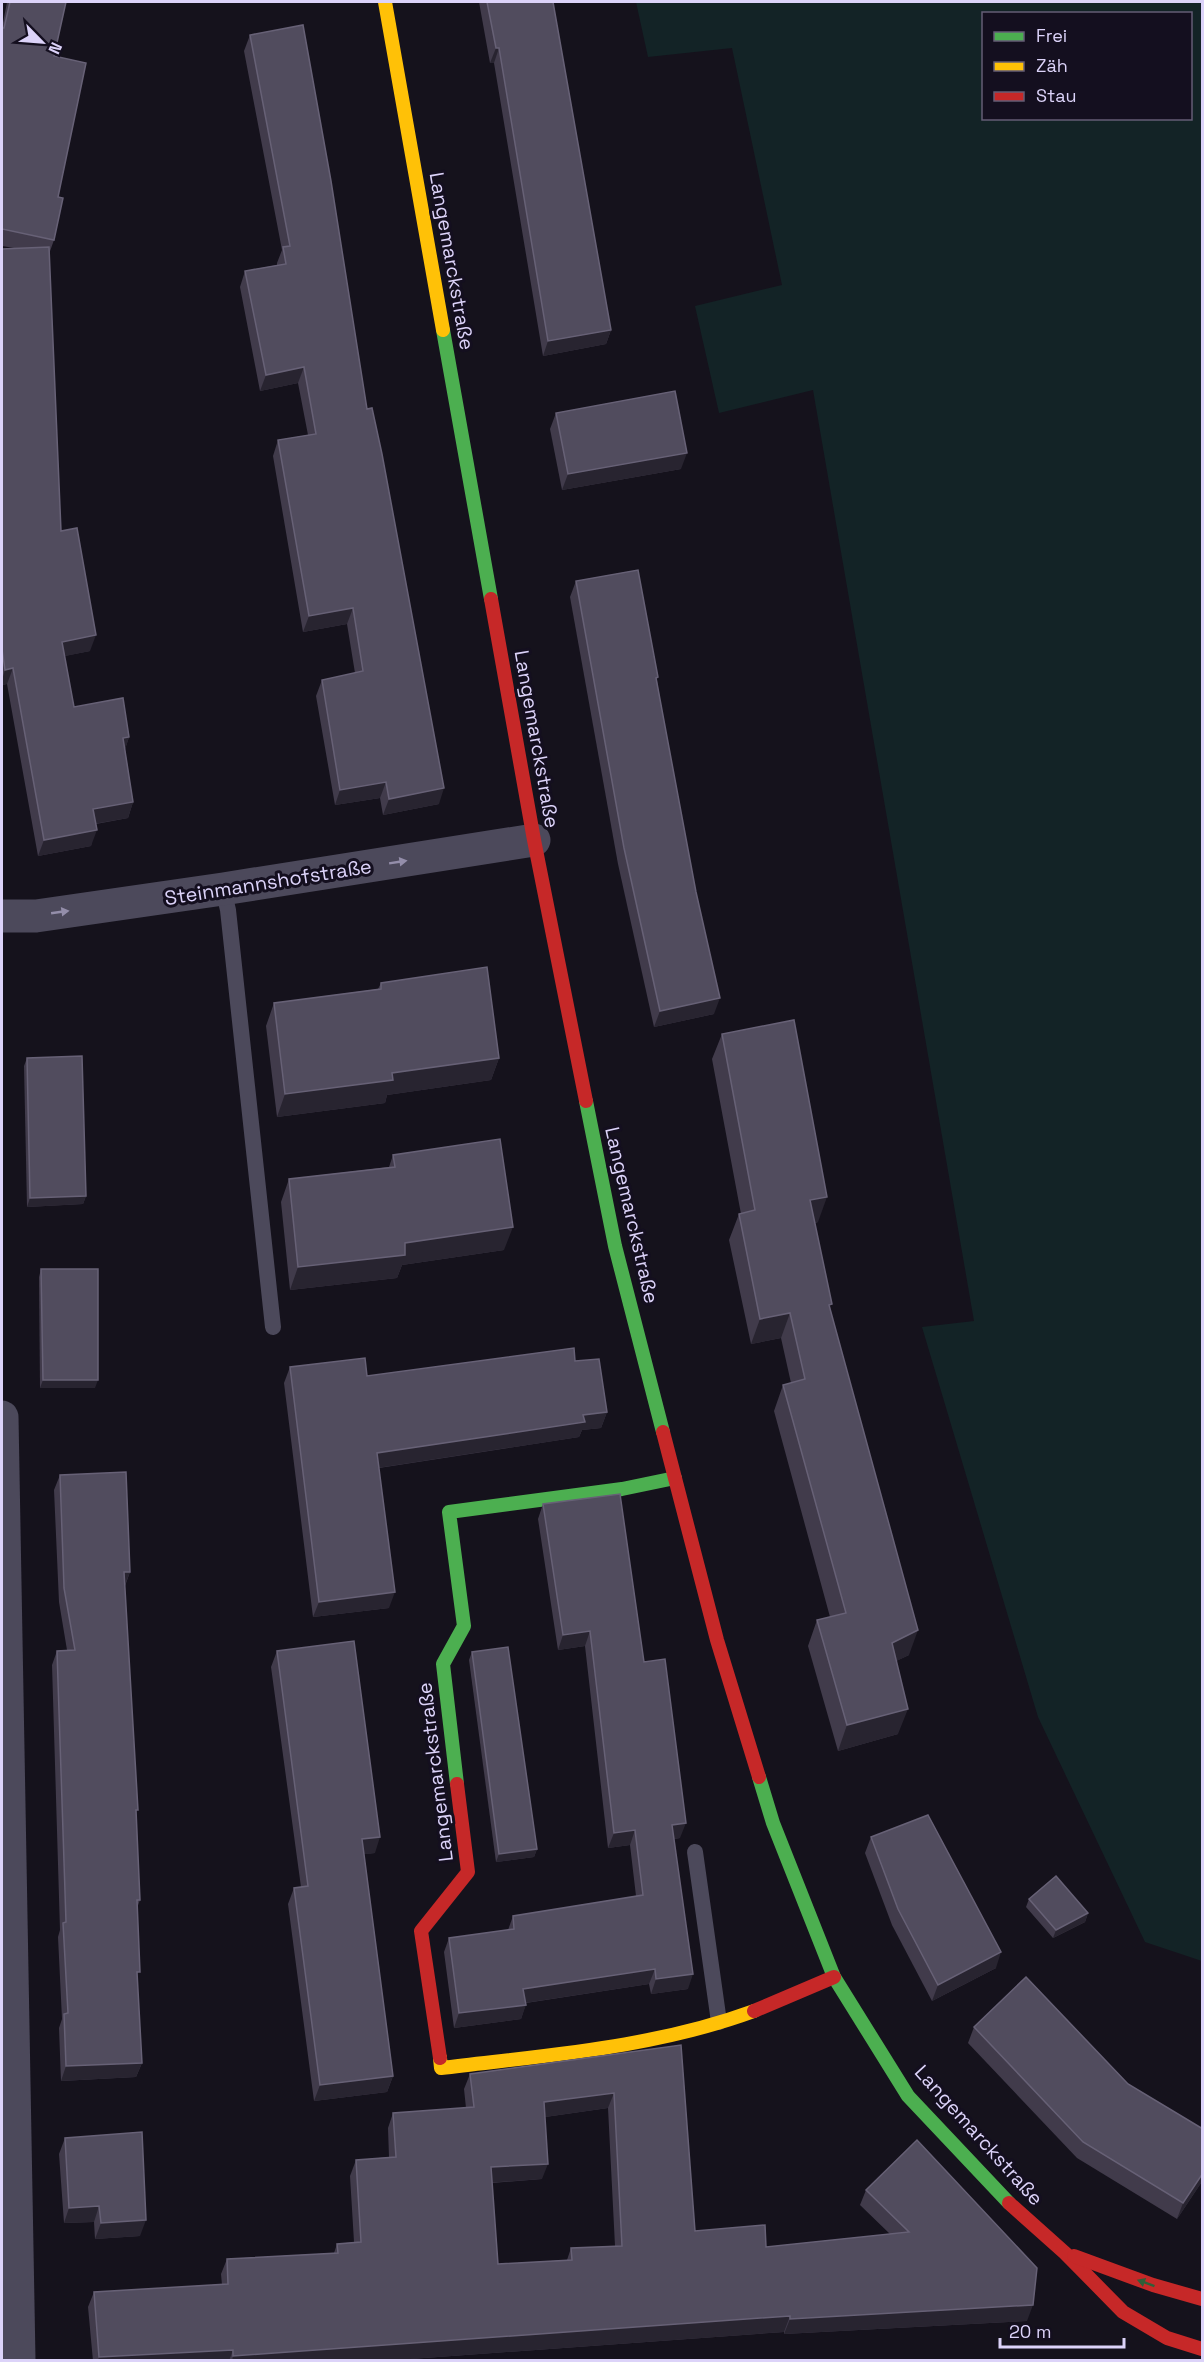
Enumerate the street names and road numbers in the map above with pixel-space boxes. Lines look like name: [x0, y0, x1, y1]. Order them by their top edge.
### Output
street label: Langemarckstraße: [424, 170, 480, 352]
street label: Langemarckstraße: [509, 648, 565, 830]
street label: Steinmannshofstraße: [163, 853, 373, 911]
street label: Langemarckstraße: [599, 1124, 665, 1306]
street label: Langemarckstraße: [411, 1681, 459, 1863]
street label: Langemarckstraße: [909, 2059, 1049, 2211]

